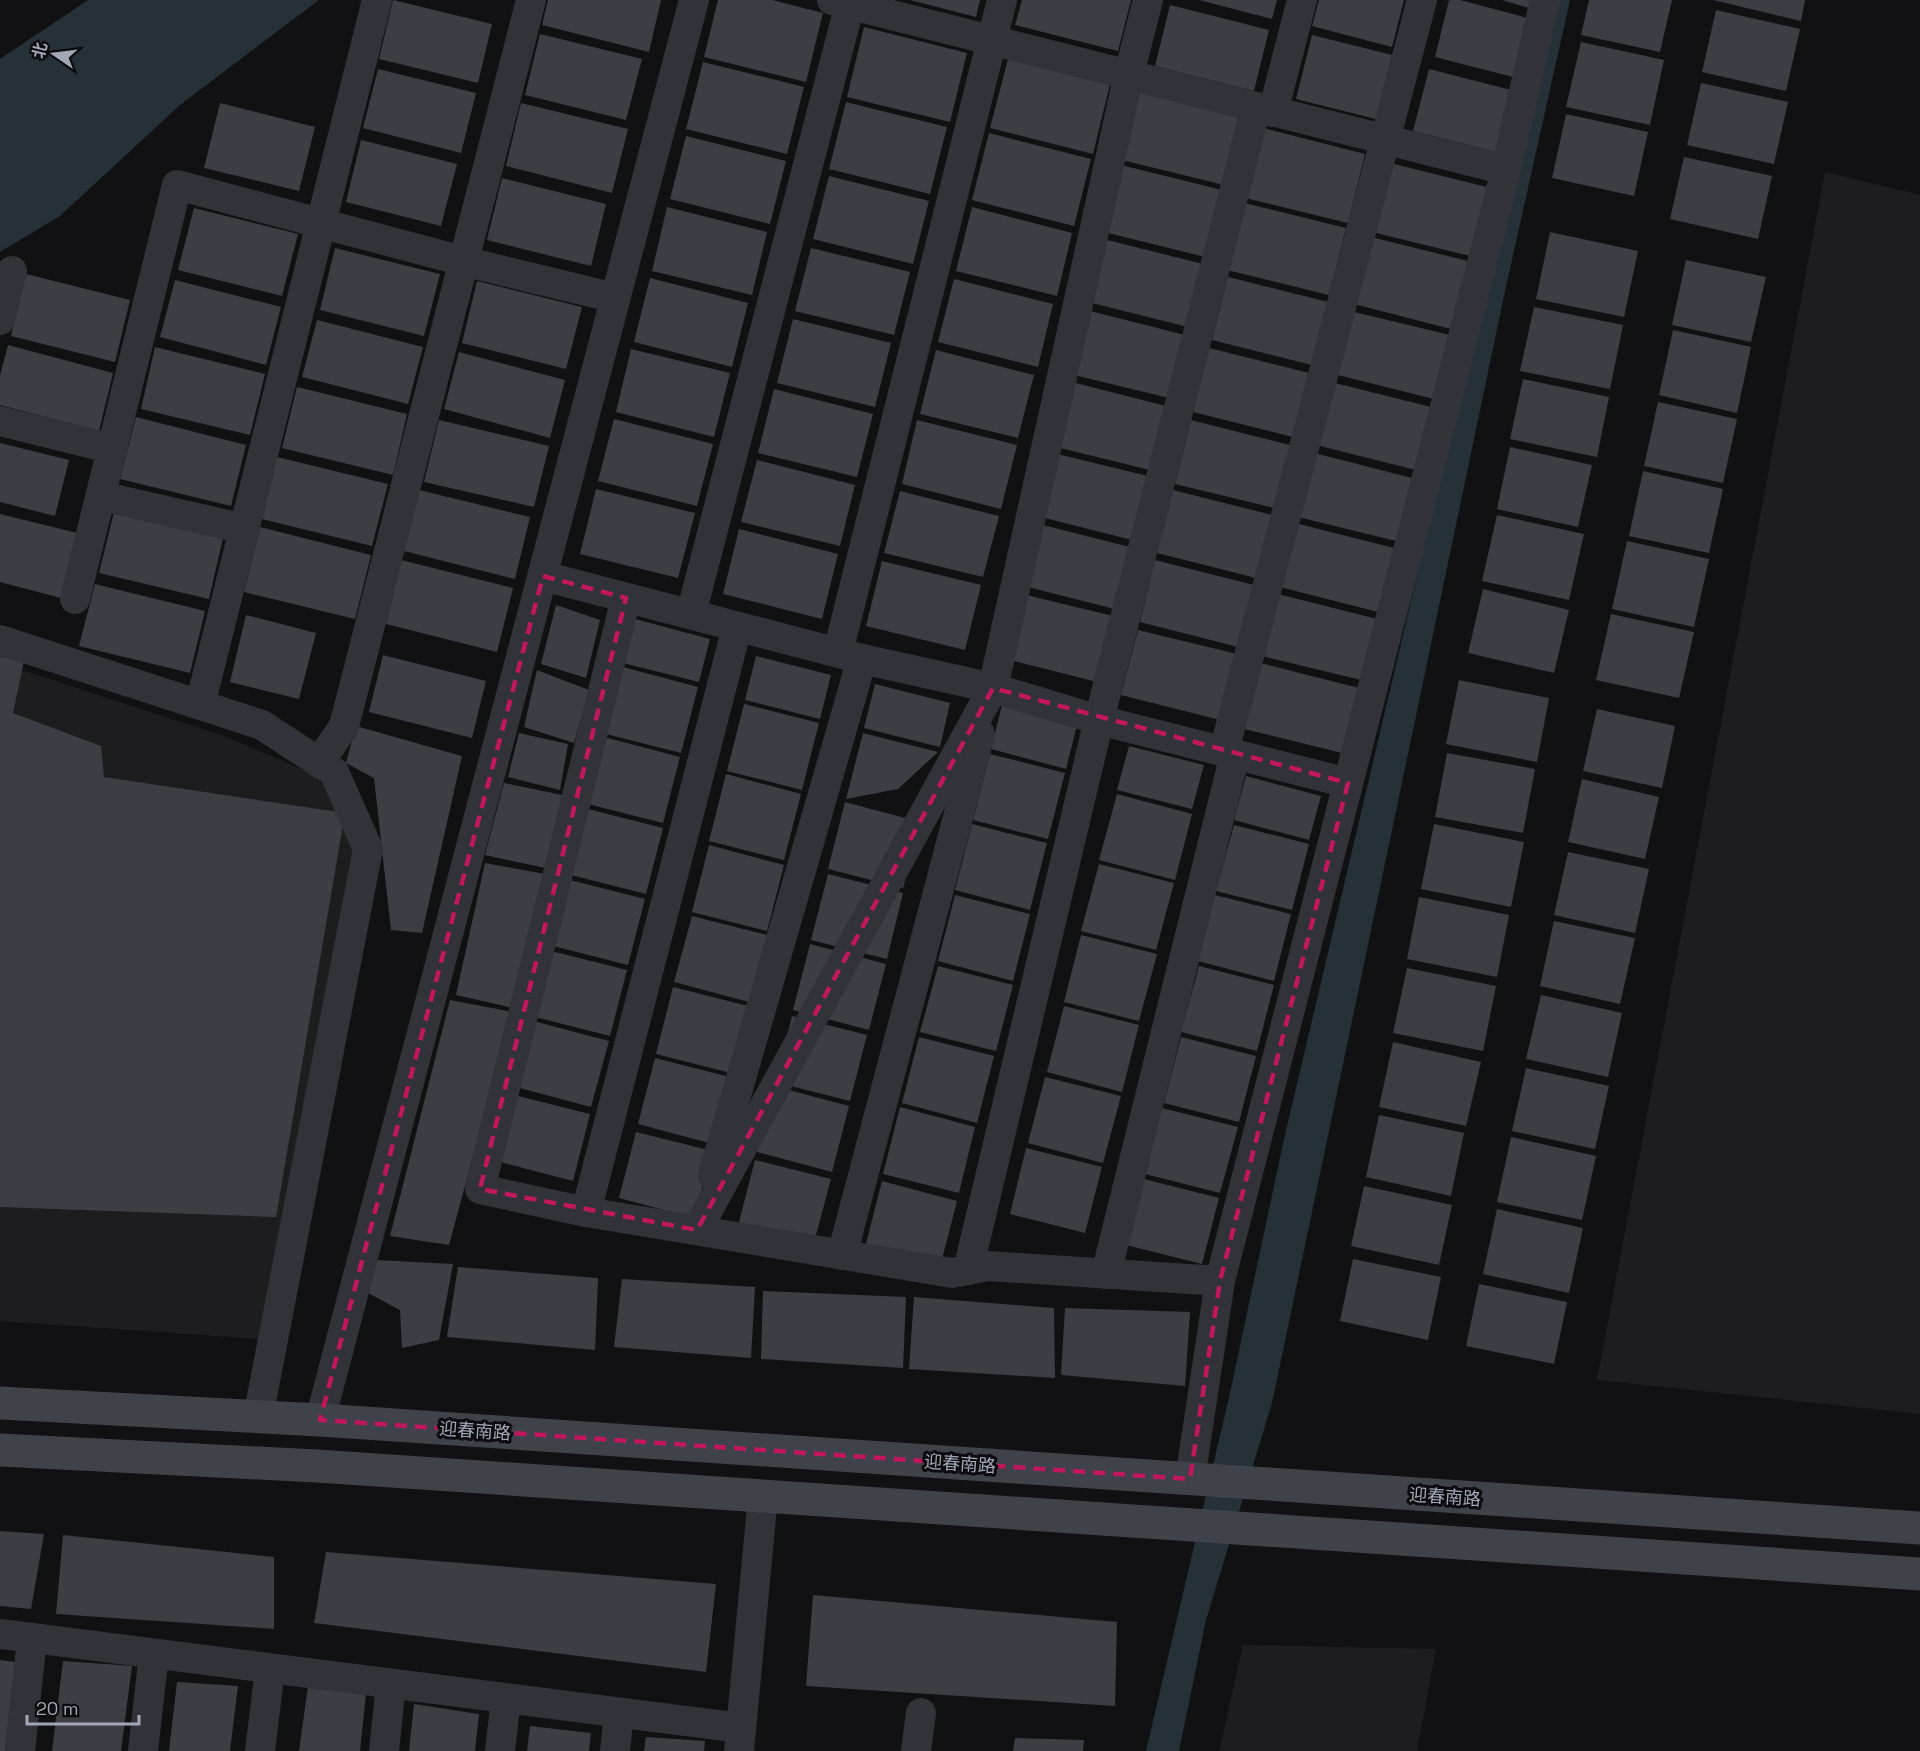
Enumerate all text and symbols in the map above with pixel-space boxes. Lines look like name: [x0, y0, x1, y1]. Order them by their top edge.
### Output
north arrow: [24, 24, 84, 84]
text: 北: [28, 40, 52, 61]
street label: 迎春南路: [438, 1417, 512, 1444]
street label: 迎春南路: [923, 1450, 997, 1477]
street label: 迎春南路: [1408, 1483, 1482, 1510]
scale bar: [27, 1688, 140, 1726]
text: 20 m: [36, 1697, 79, 1720]

